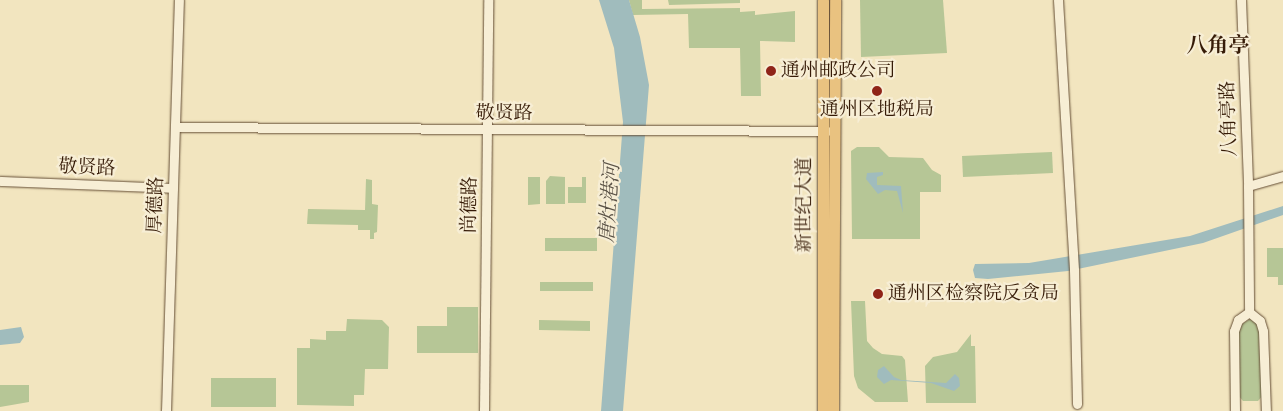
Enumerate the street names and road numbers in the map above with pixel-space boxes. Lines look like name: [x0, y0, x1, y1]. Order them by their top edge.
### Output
street label: 八角亭路: [1216, 81, 1242, 157]
street label: 敬贤路: [476, 103, 532, 125]
street label: 敬贤路: [58, 156, 116, 180]
street label: 新世纪大道: [794, 158, 816, 252]
street label: 厚德路: [144, 176, 168, 234]
street label: 尚德路: [458, 176, 482, 234]

